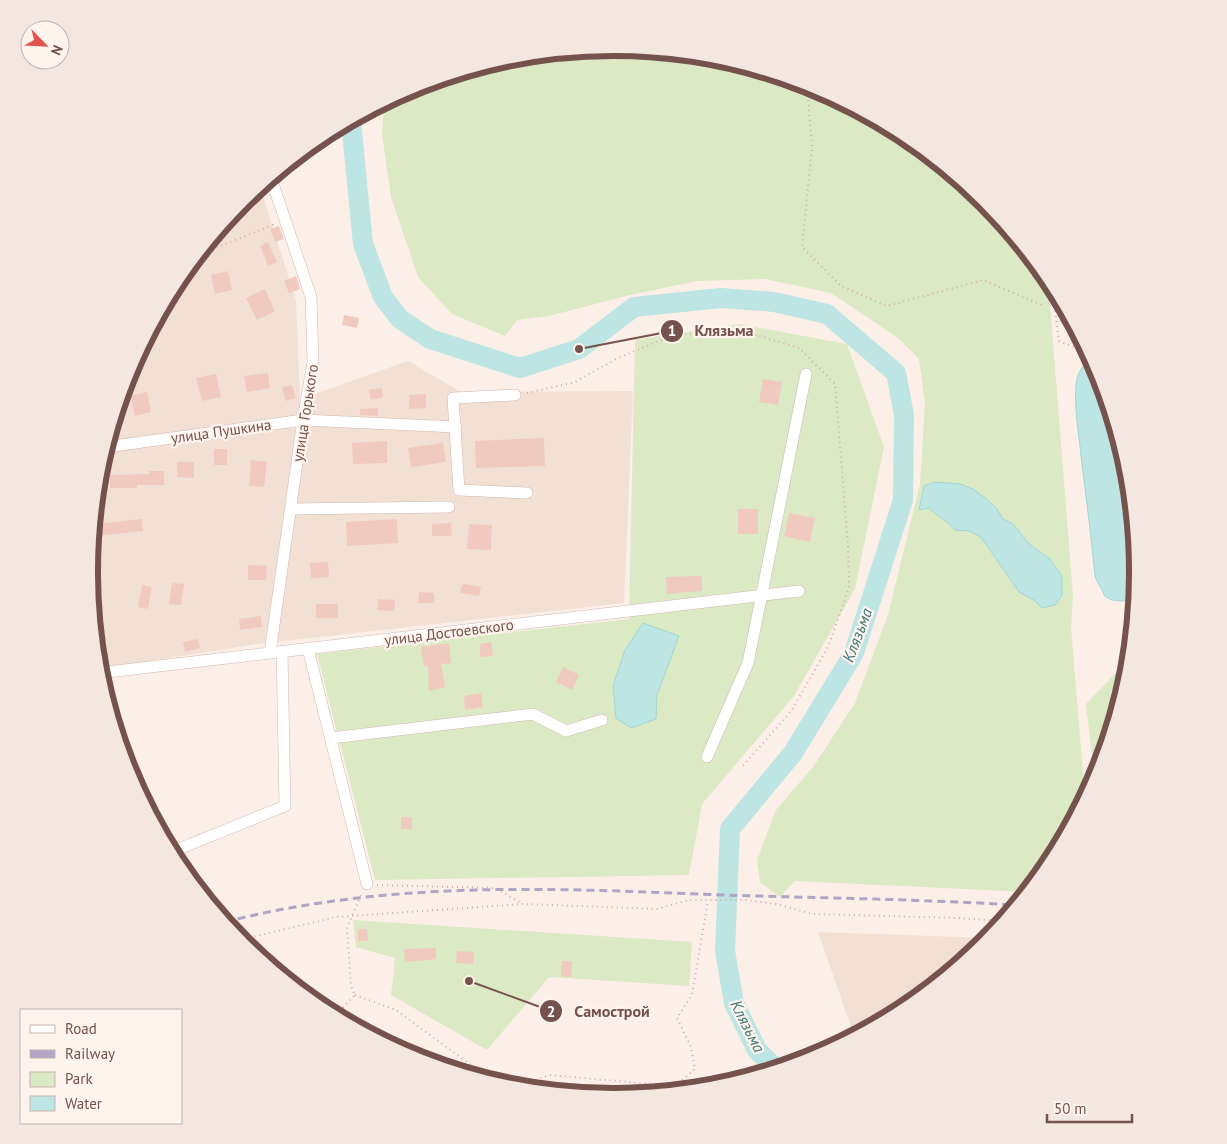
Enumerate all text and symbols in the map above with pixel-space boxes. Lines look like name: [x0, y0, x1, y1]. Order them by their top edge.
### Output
north arrow: [20, 20, 70, 70]
text: N: [47, 42, 67, 58]
callout: Клязьма: [660, 315, 764, 346]
text: Клязьма: [694, 320, 754, 340]
text: 1: [668, 321, 676, 340]
street label: улица Горького: [288, 363, 322, 463]
street label: улица Пушкина: [170, 415, 272, 447]
water label: Клязьма: [838, 605, 876, 665]
street label: улица Достоевского: [383, 615, 515, 649]
callout: Самострой: [539, 996, 659, 1027]
water label: Клязьма: [726, 996, 770, 1056]
text: Самострой: [574, 1001, 650, 1021]
text: 2: [547, 1002, 555, 1021]
legend: [20, 1009, 182, 1124]
text: Road: [65, 1019, 97, 1038]
text: Railway: [65, 1044, 115, 1063]
text: Park: [65, 1069, 93, 1088]
scale bar: [1047, 1092, 1132, 1124]
text: Water: [65, 1094, 102, 1113]
text: 50 m: [1054, 1099, 1087, 1118]

